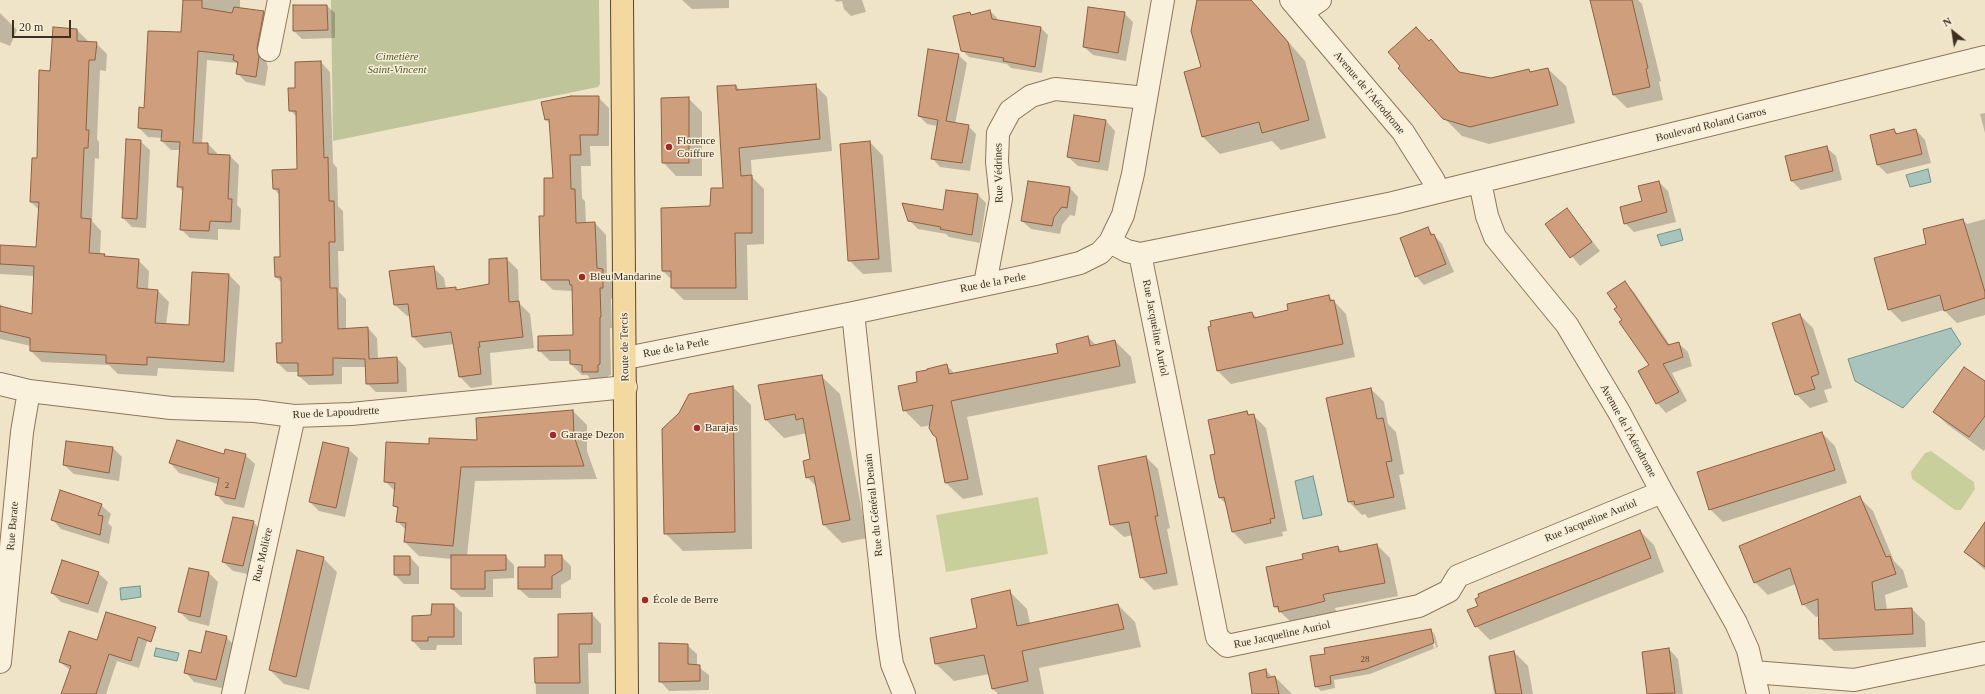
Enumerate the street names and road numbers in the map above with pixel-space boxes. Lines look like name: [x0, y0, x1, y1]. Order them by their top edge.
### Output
street label: Avenue de l'Aérodrome: [1330, 49, 1408, 137]
street label: Boulevard Roland Garros: [1655, 105, 1767, 145]
street label: Rue Védrines: [992, 143, 1006, 203]
street label: Rue de la Perle: [959, 270, 1027, 296]
street label: Rue Jacqueline Auriol: [1139, 278, 1171, 378]
street label: Route de Tercis: [618, 312, 632, 382]
street label: Rue de la Perle: [642, 335, 710, 361]
street label: Avenue de l'Aérodrome: [1597, 382, 1659, 480]
street label: Rue de Lapoudrette: [292, 404, 380, 422]
street label: Rue du Général Denain: [862, 453, 886, 557]
street label: Rue Jacqueline Auriol: [1543, 496, 1639, 546]
street label: Rue Barate: [4, 501, 22, 551]
street label: Rue Molière: [250, 527, 276, 583]
street label: Rue Jacqueline Auriol: [1233, 618, 1331, 652]

